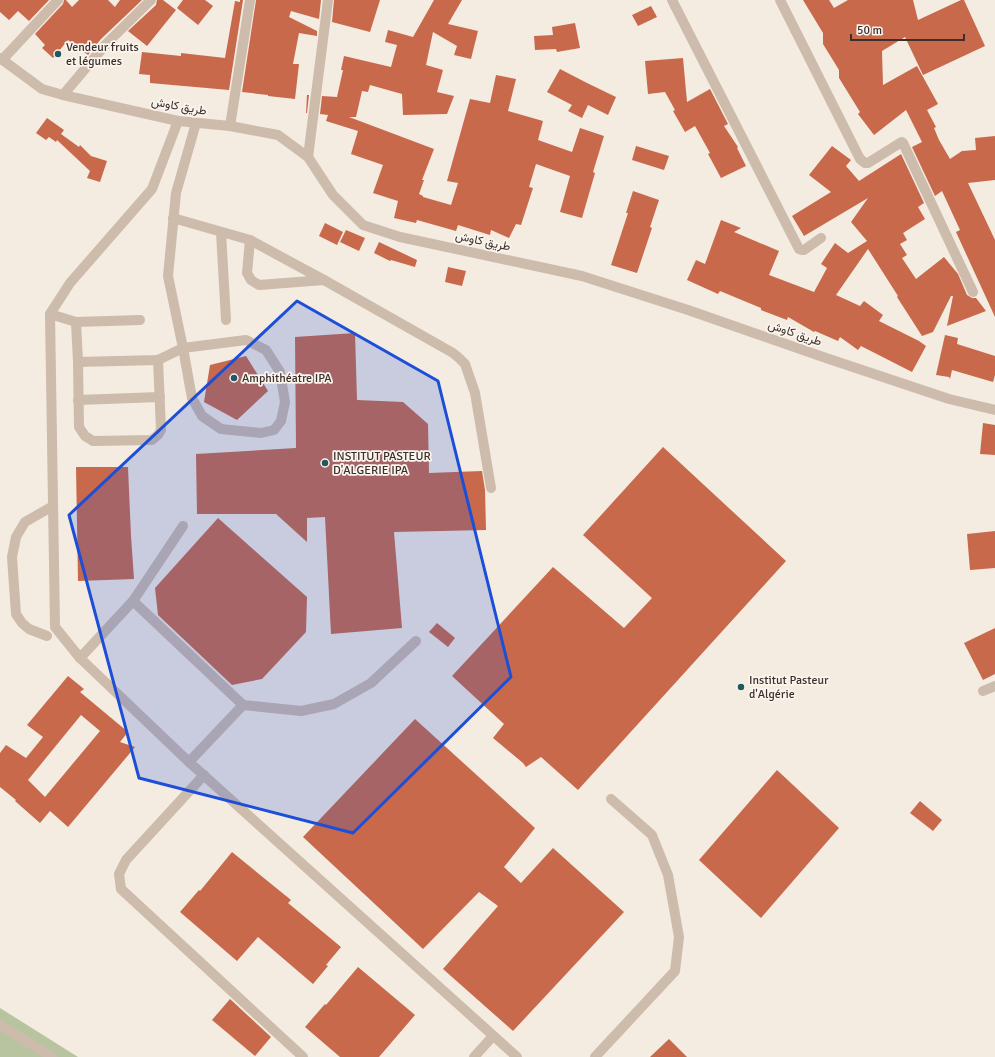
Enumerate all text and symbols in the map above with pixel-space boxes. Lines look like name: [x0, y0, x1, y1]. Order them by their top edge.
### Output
scale bar: [851, 16, 964, 42]
text: 50 m: [857, 23, 882, 38]
place label: Vendeur fruits et légumes: [66, 40, 139, 69]
marker: Vendeur fruits et légumes: [53, 49, 63, 59]
street label: طريق كاوش: [150, 94, 208, 119]
street label: طريق كاوش: [454, 228, 512, 255]
street label: طريق كاوش: [766, 317, 824, 350]
place label: Amphithéatre IPA: [242, 371, 332, 386]
marker: Amphithéatre IPA: [229, 373, 239, 383]
place label: INSTITUT PASTEUR D'ALGERIE IPA: [333, 449, 431, 478]
marker: INSTITUT PASTEUR D'ALGERIE IPA: [320, 458, 330, 468]
place label: Institut Pasteur d'Algérie: [749, 673, 829, 702]
marker: Institut Pasteur d'Algérie: [736, 682, 746, 692]

